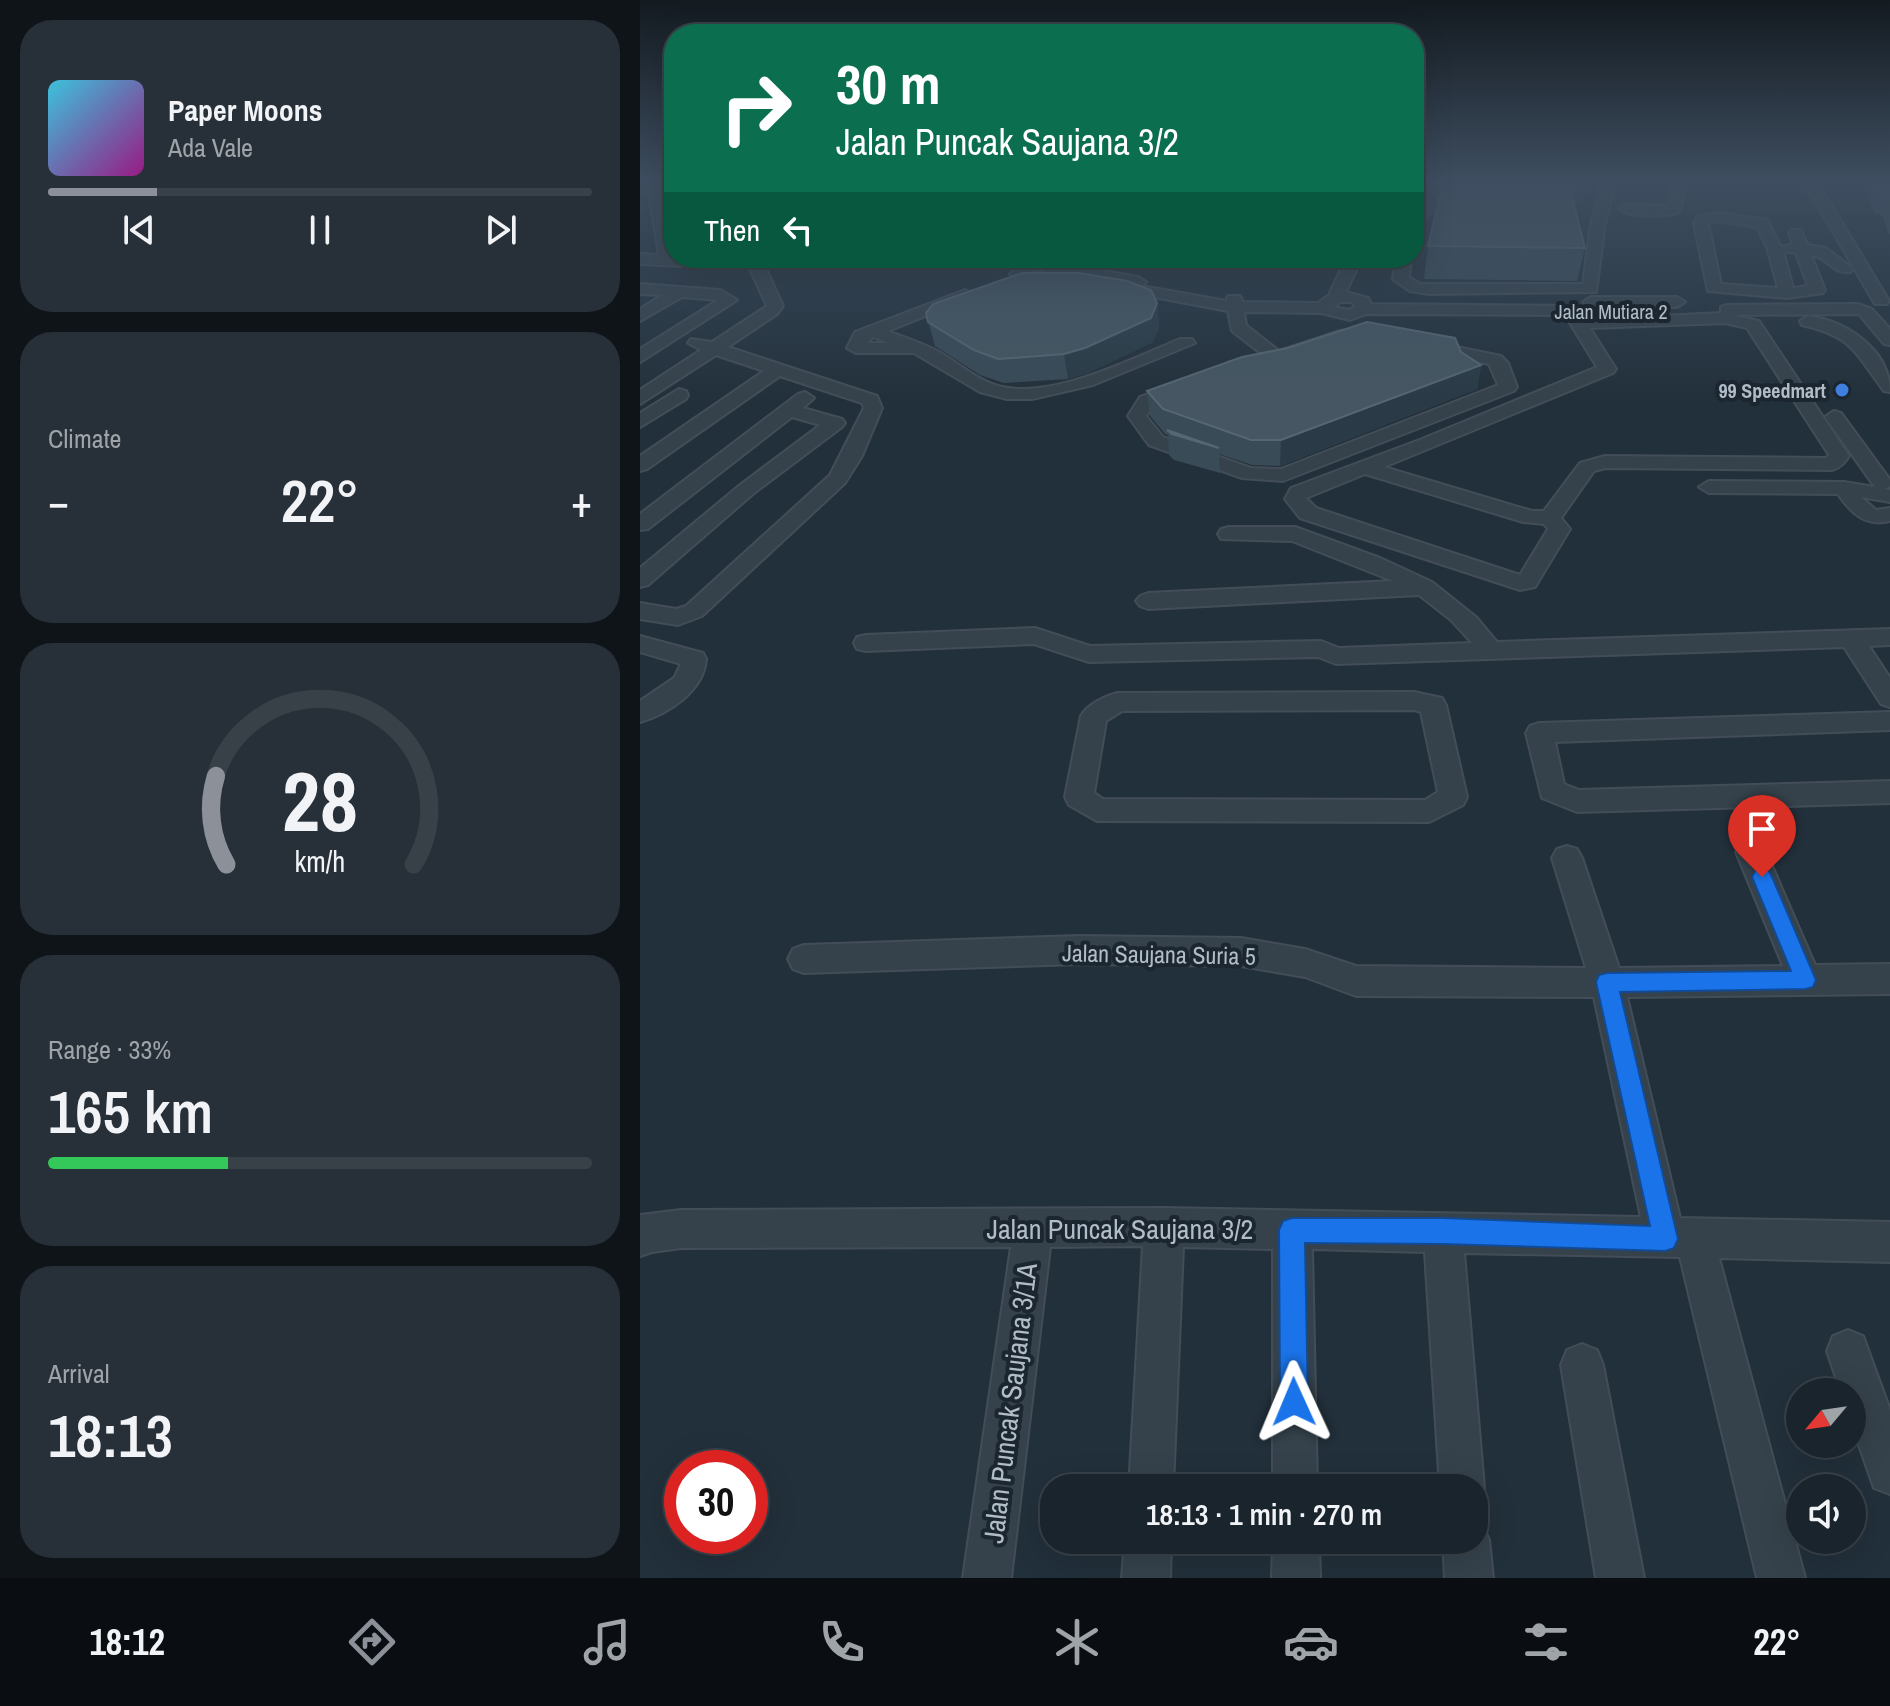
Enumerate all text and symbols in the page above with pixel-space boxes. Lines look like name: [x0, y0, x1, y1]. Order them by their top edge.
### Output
text: 30 m: [836, 46, 941, 121]
icon: right: [704, 56, 808, 160]
text: Paper Moons: [168, 90, 322, 130]
text: Jalan Puncak Saujana 3/2: [836, 118, 1179, 166]
text: Ada Vale: [168, 130, 253, 165]
icon: previous: [117, 208, 161, 252]
icon: pause: [298, 208, 342, 252]
icon: next: [479, 208, 523, 252]
icon: left: [776, 208, 820, 252]
text: Then: [704, 210, 760, 250]
street label: Jalan Mutiara 2: [1554, 298, 1668, 325]
place label: 99 Speedmart: [1718, 377, 1827, 404]
marker: 99 Speedmart: [1833, 381, 1851, 399]
text: Climate: [48, 421, 121, 456]
text: 22°: [281, 460, 359, 541]
text: −: [48, 471, 69, 531]
text: +: [571, 471, 592, 531]
text: 28: [282, 745, 358, 857]
pin: [1728, 795, 1796, 877]
icon: arrive: [1740, 807, 1784, 851]
text: km/h: [295, 842, 345, 881]
street label: Jalan Saujana Suria 5: [1062, 936, 1256, 972]
text: Range · 33%: [48, 1032, 171, 1067]
text: 165 km: [48, 1071, 213, 1152]
street label: Jalan Puncak Saujana 3/2: [987, 1210, 1253, 1248]
street label: Jalan Puncak Saujana 3/1A: [974, 1260, 1046, 1545]
text: Arrival: [48, 1356, 110, 1391]
position arrow: [1252, 1360, 1336, 1444]
north arrow: [1786, 1378, 1866, 1458]
map controls: [1786, 1378, 1866, 1554]
text: 18:13: [48, 1395, 173, 1476]
speed limit sign: 30: [664, 1450, 768, 1554]
button: sound: [1786, 1474, 1866, 1554]
text: 18:13 · 1 min · 270 m: [1146, 1494, 1382, 1534]
icon: directions: [344, 1614, 400, 1670]
icon: music: [579, 1614, 635, 1670]
icon: phone: [814, 1614, 870, 1670]
icon: climate: [1049, 1614, 1105, 1670]
icon: car: [1283, 1614, 1339, 1670]
icon: filters: [1518, 1614, 1574, 1670]
text: 18:12: [89, 1618, 165, 1666]
text: 22°: [1753, 1618, 1801, 1666]

